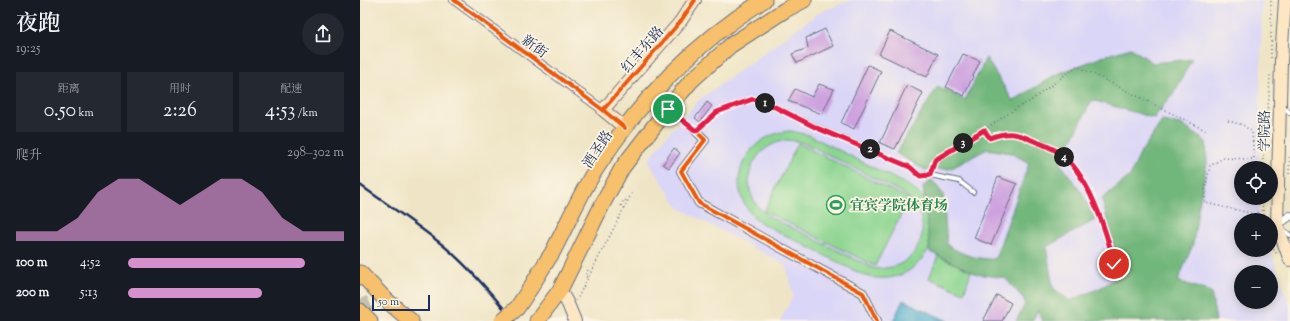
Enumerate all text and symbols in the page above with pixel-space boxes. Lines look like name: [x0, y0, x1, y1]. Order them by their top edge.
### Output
text: 夜跑: [16, 9, 60, 41]
button: share: [302, 13, 344, 55]
street label: 红丰东路: [618, 23, 669, 78]
street label: 新街: [517, 31, 551, 64]
text: 19:25: [16, 40, 41, 58]
text: 距离: [58, 81, 80, 97]
text: 用时: [169, 81, 191, 97]
text: 配速: [280, 81, 302, 97]
pin: [651, 92, 685, 126]
pin: 1: [755, 93, 775, 113]
text: 1: [763, 95, 767, 111]
text: 0.50: [44, 97, 76, 126]
text: 2:26: [163, 97, 197, 126]
text: 4:53: [265, 97, 295, 126]
icon: arrive: [657, 98, 679, 120]
text: km: [76, 105, 94, 121]
text: /km: [295, 105, 318, 121]
street label: 学院路: [1256, 110, 1276, 152]
street label: 酒圣路: [579, 127, 619, 173]
pin: 3: [953, 133, 973, 153]
text: 3: [961, 135, 965, 151]
pin: 2: [860, 139, 880, 159]
text: 2: [867, 141, 873, 157]
text: 298–302 m: [287, 144, 344, 162]
text: 爬升: [16, 147, 42, 165]
pin: 4: [1054, 147, 1074, 167]
text: 4: [1061, 149, 1067, 165]
map controls: [1234, 161, 1278, 309]
button: locate: [1234, 161, 1278, 205]
sports icon: 宜宾学院体育场: [825, 194, 847, 216]
place label: 宜宾学院体育场: [850, 197, 948, 217]
button: +: [1234, 213, 1278, 257]
pin: [1097, 247, 1131, 281]
icon: check: [1103, 253, 1125, 275]
text: 100 m: [16, 254, 48, 272]
text: 4:52: [80, 254, 100, 272]
button: −: [1234, 265, 1278, 309]
text: 200 m: [16, 284, 49, 302]
text: 5:13: [80, 284, 98, 302]
scale bar: [372, 293, 430, 312]
text: 50 m: [378, 294, 399, 310]

